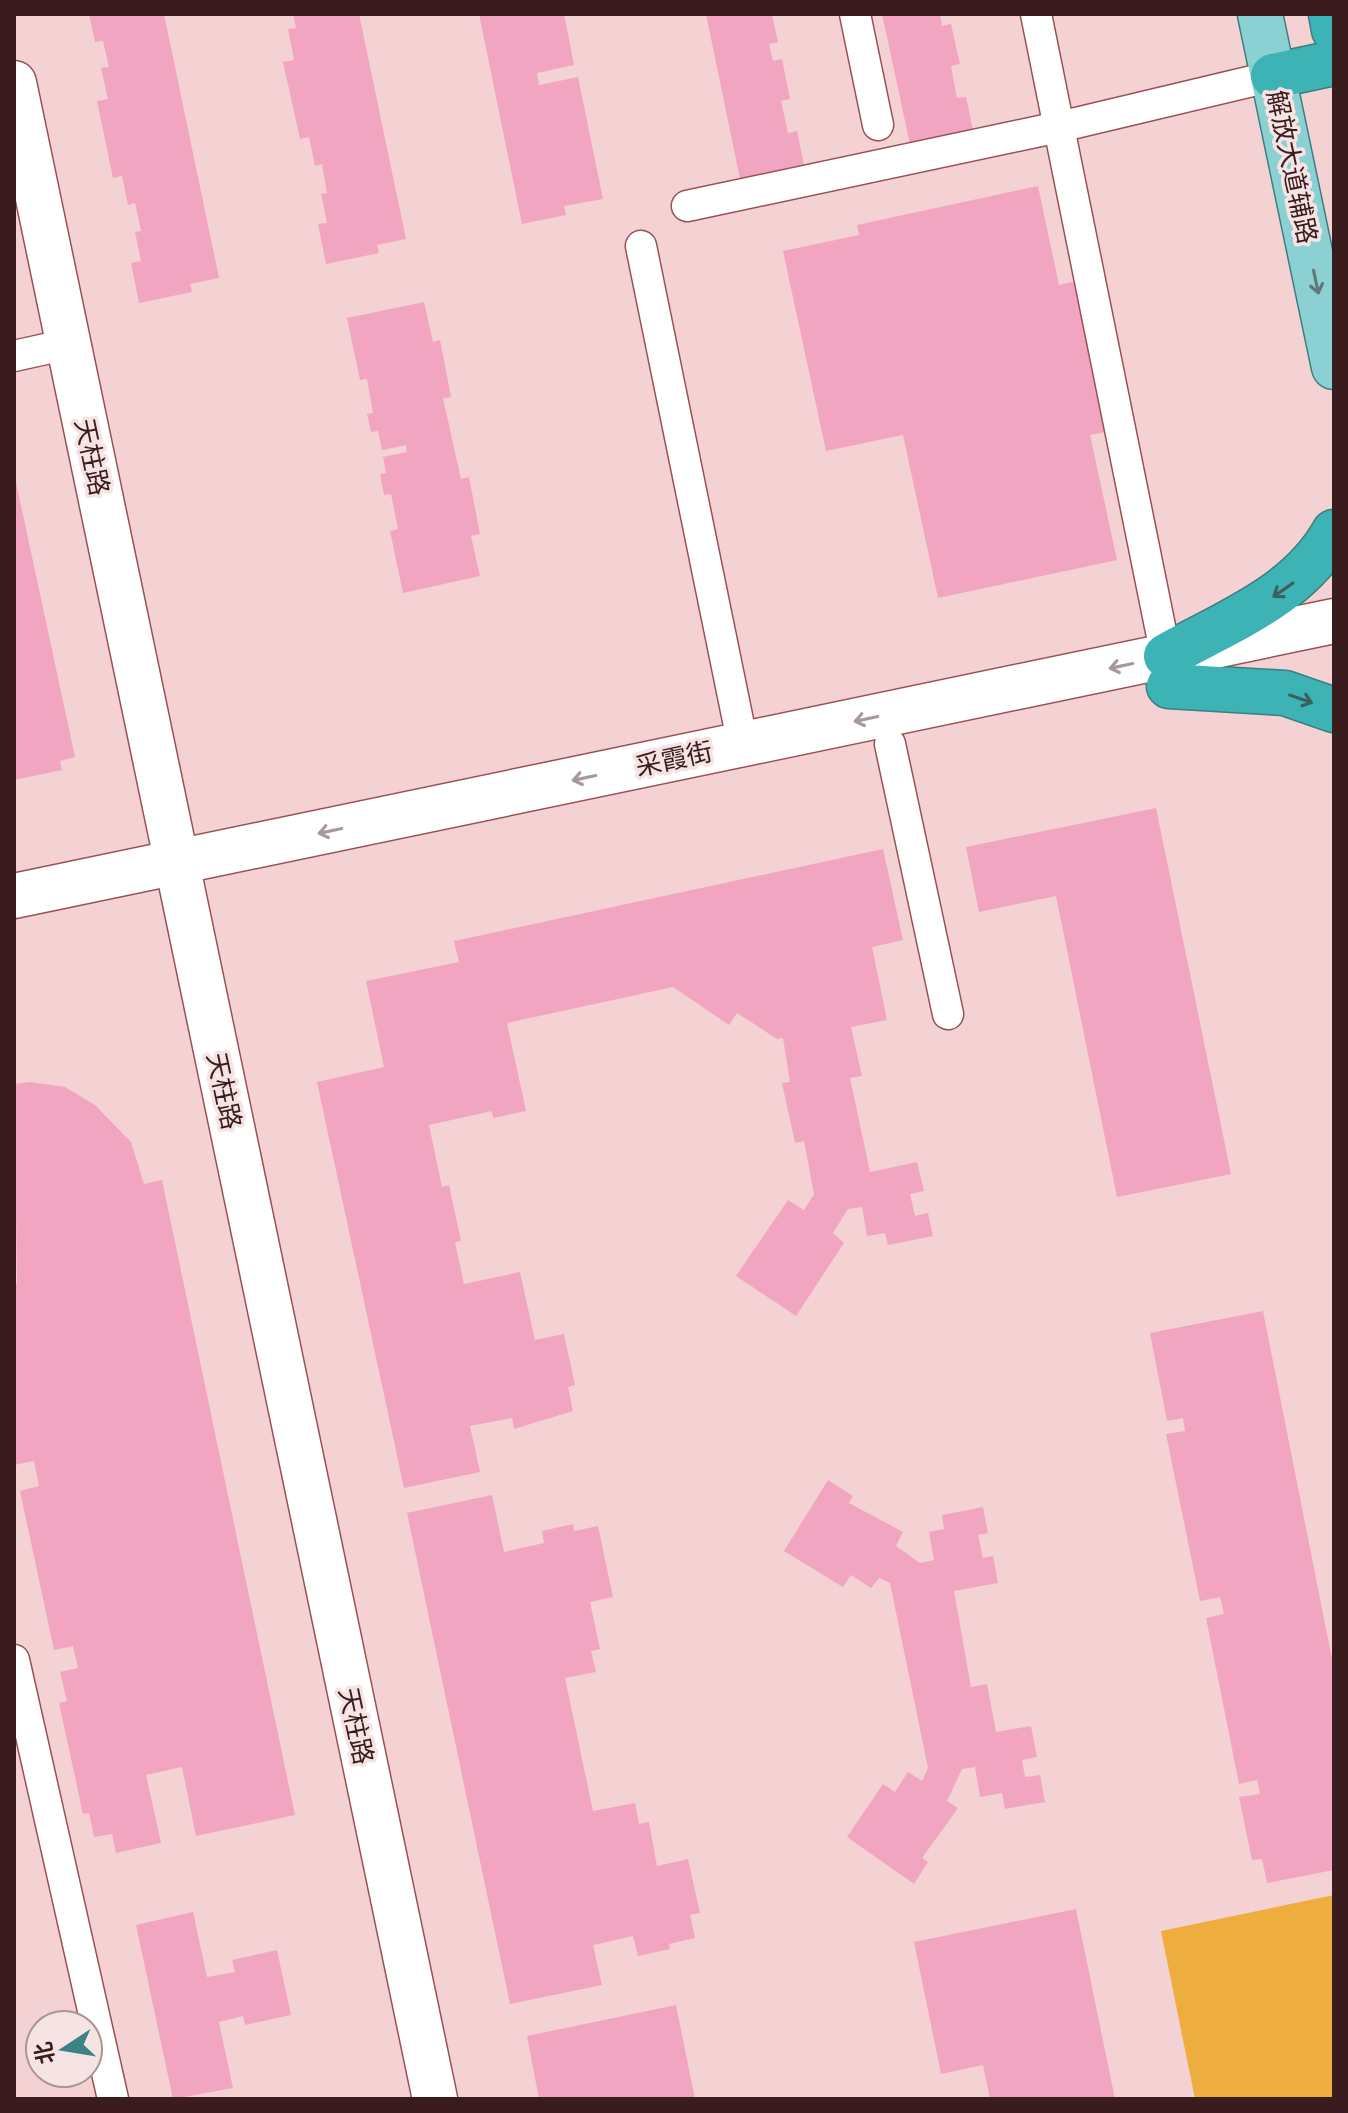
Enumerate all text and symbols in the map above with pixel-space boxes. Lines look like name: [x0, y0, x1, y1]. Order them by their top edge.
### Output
street label: 解放大道辅路: [1258, 87, 1326, 247]
one-way arrow: [1309, 269, 1324, 294]
street label: 天柱路: [66, 415, 118, 499]
one-way arrow: [1273, 581, 1295, 598]
one-way arrow: [1108, 659, 1134, 674]
one-way arrow: [1289, 693, 1313, 707]
one-way arrow: [854, 712, 879, 727]
street label: 采霞街: [632, 733, 716, 785]
one-way arrow: [572, 771, 598, 786]
one-way arrow: [317, 824, 343, 839]
street label: 天柱路: [198, 1049, 250, 1133]
street label: 天柱路: [330, 1684, 382, 1768]
north arrow: [24, 2009, 104, 2089]
text: 北: [27, 2039, 62, 2067]

